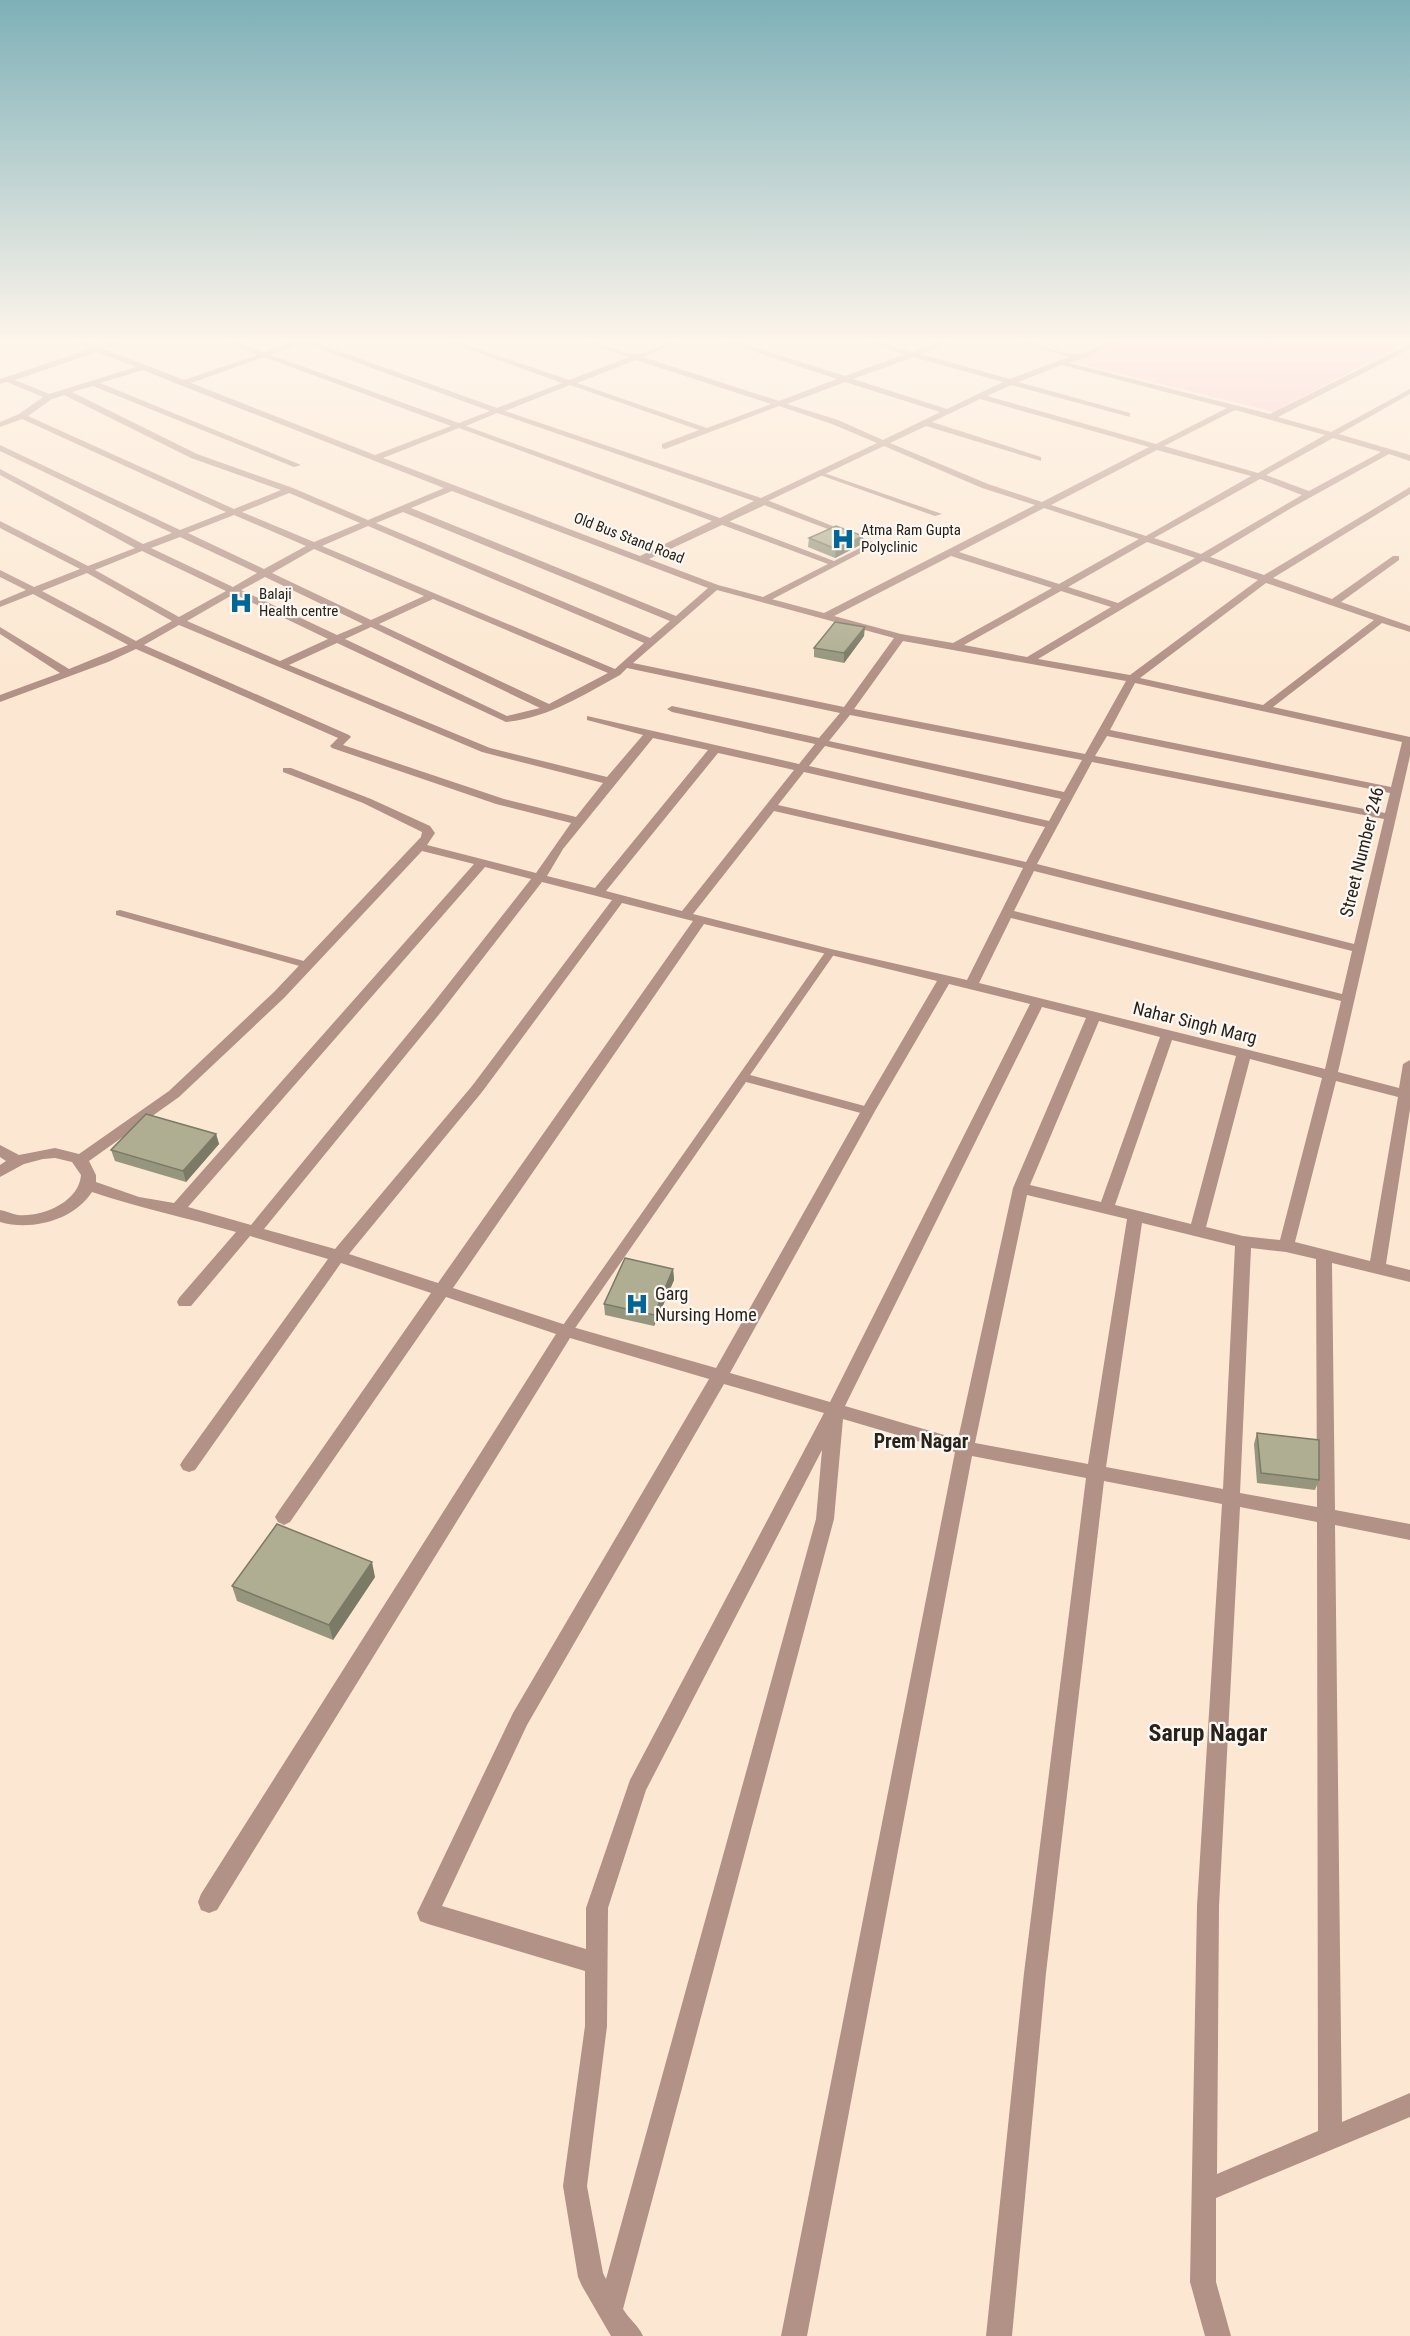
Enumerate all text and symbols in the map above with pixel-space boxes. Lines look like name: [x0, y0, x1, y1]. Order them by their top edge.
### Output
street label: Old Bus Stand Road: [571, 509, 687, 567]
place label: Atma Ram Gupta Polyclinic: [861, 521, 961, 556]
hospital icon: Atma Ram Gupta Polyclinic: [830, 526, 856, 552]
place label: Balaji Health centre: [259, 585, 338, 620]
hospital icon: Balaji Health centre: [228, 590, 254, 616]
street label: Street Number 246: [1335, 785, 1388, 919]
street label: Nahar Singh Marg: [1131, 997, 1259, 1048]
place label: Garg Nursing Home: [655, 1283, 757, 1325]
hospital icon: Garg Nursing Home: [624, 1291, 650, 1317]
district label: Prem Nagar: [874, 1429, 969, 1453]
district label: Sarup Nagar: [1149, 1719, 1267, 1747]

